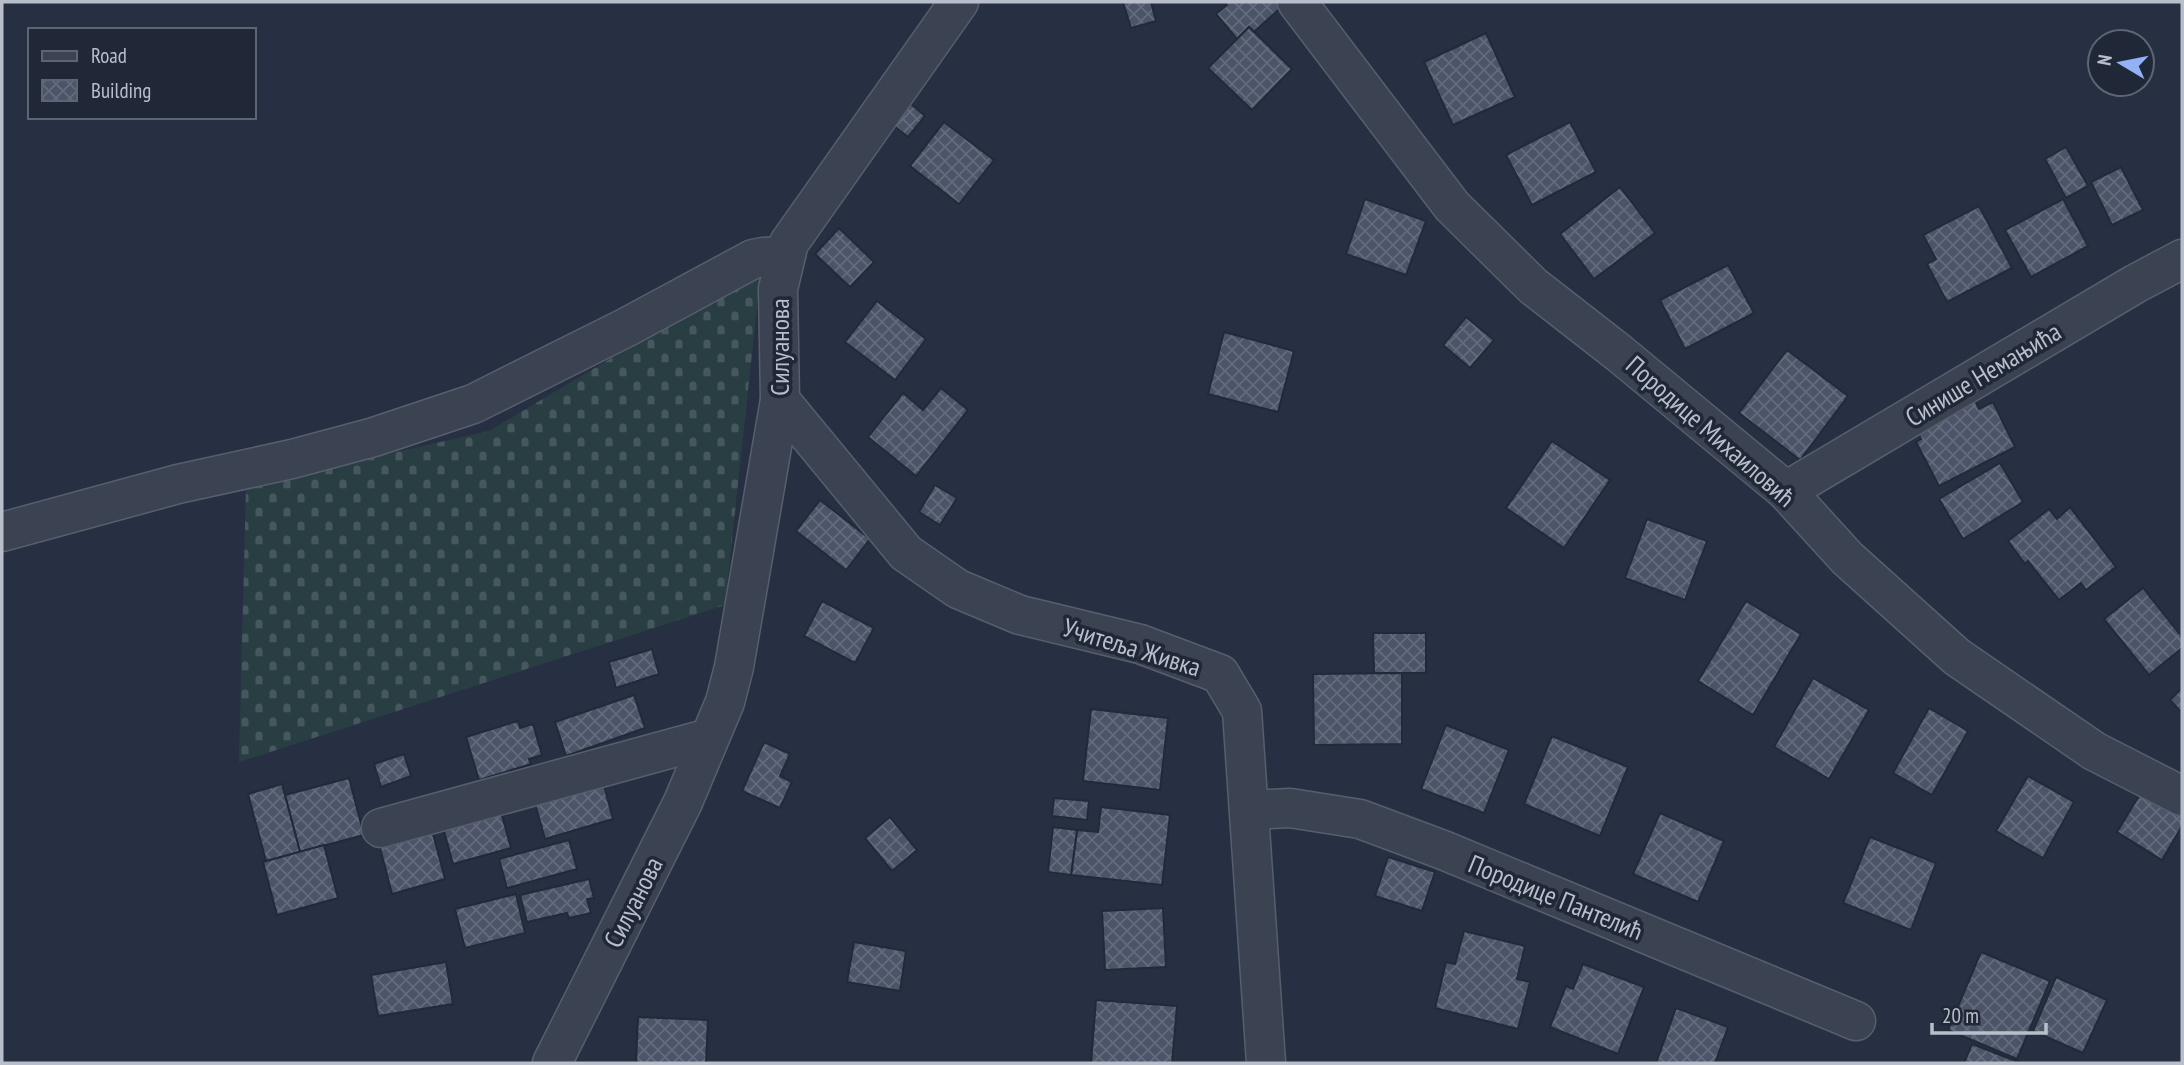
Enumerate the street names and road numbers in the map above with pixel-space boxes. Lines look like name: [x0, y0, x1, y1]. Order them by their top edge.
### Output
street label: Силуанова: [763, 298, 796, 396]
street label: Синише Немањића: [1899, 315, 2067, 433]
street label: Породице Михаиловић: [1620, 348, 1802, 514]
street label: Учитеља Живка: [1059, 610, 1205, 684]
street label: Породице Пантелић: [1464, 847, 1648, 947]
street label: Силуанова: [596, 851, 670, 953]

